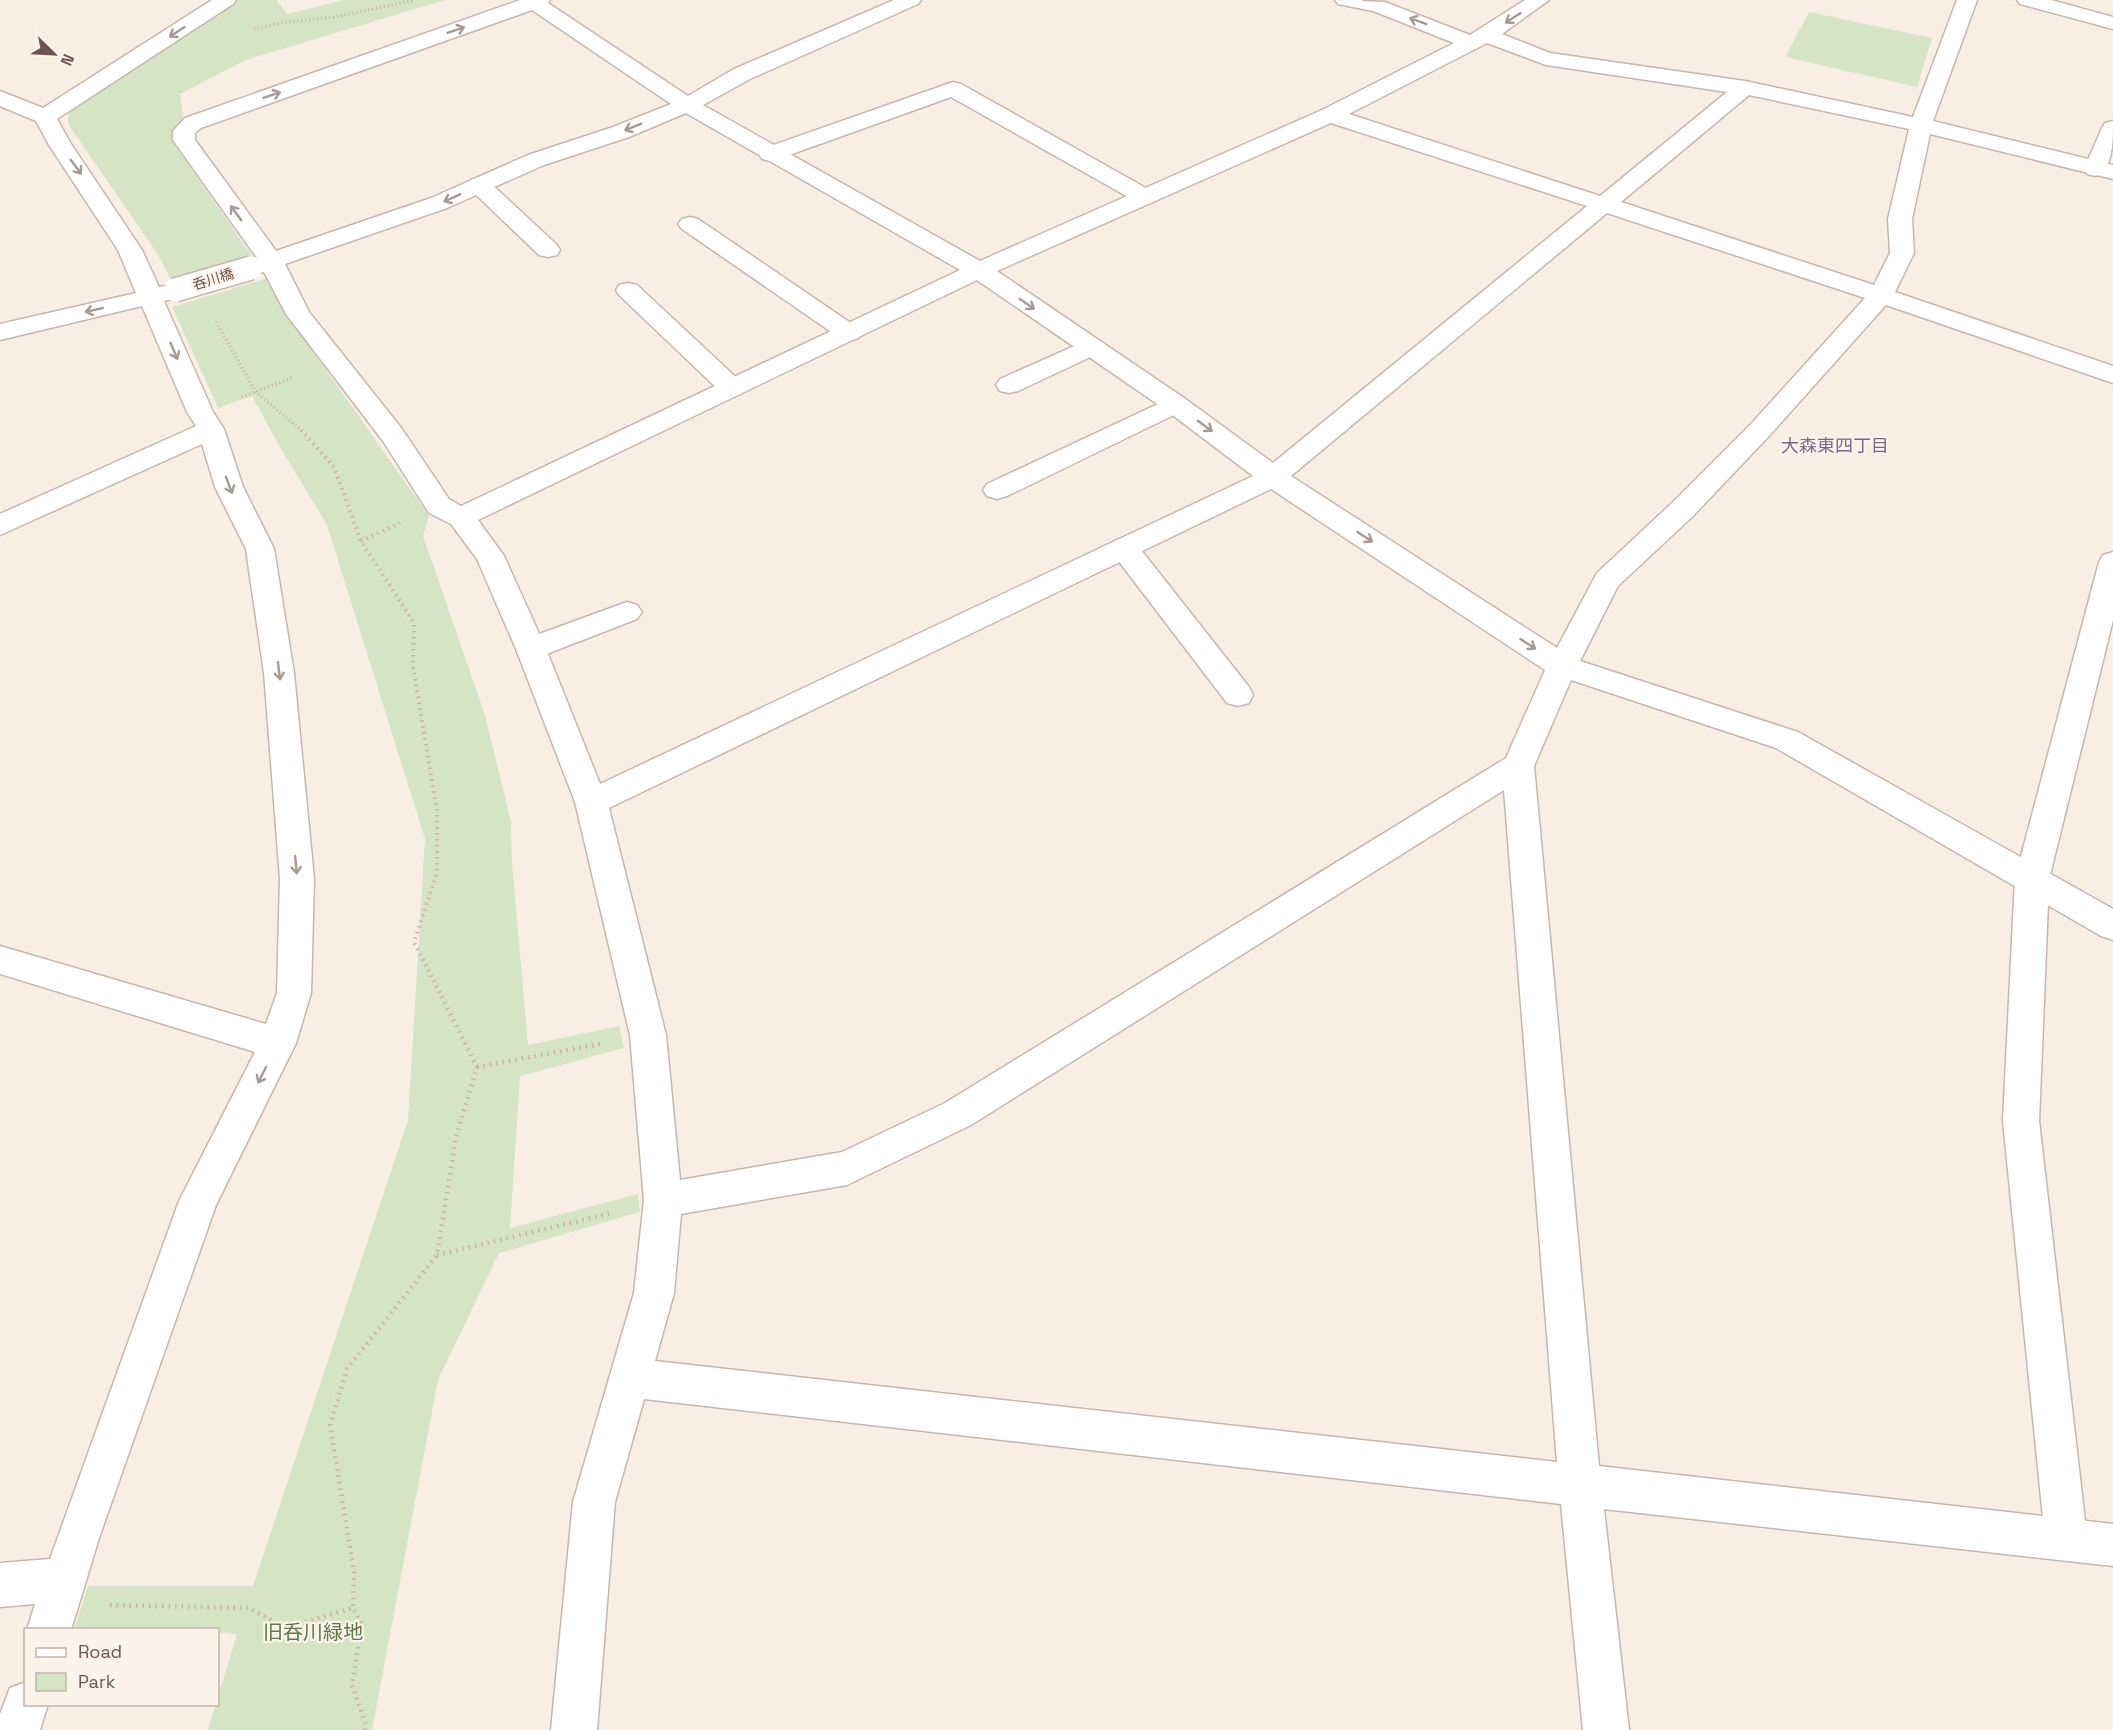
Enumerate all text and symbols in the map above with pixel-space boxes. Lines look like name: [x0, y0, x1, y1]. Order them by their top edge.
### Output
one-way arrow: [1504, 11, 1521, 24]
one-way arrow: [1409, 14, 1428, 25]
north arrow: [24, 24, 84, 84]
one-way arrow: [446, 24, 465, 35]
one-way arrow: [169, 26, 186, 38]
text: N: [55, 51, 79, 69]
one-way arrow: [262, 89, 281, 100]
one-way arrow: [625, 122, 643, 133]
one-way arrow: [70, 159, 82, 175]
one-way arrow: [443, 192, 461, 204]
one-way arrow: [230, 206, 243, 222]
street label: 呑川橋: [190, 264, 236, 294]
one-way arrow: [1019, 298, 1035, 310]
one-way arrow: [85, 305, 104, 316]
one-way arrow: [169, 341, 180, 359]
one-way arrow: [1197, 419, 1213, 432]
district label: 大森東四丁目: [1781, 434, 1889, 457]
one-way arrow: [224, 475, 235, 494]
one-way arrow: [1357, 531, 1373, 543]
one-way arrow: [1519, 638, 1536, 650]
one-way arrow: [273, 661, 284, 680]
one-way arrow: [290, 855, 301, 875]
one-way arrow: [256, 1066, 268, 1083]
park label: 旧呑川緑地: [263, 1619, 363, 1645]
legend: [24, 1628, 219, 1706]
text: Road: [78, 1640, 122, 1663]
text: Park: [78, 1670, 116, 1693]

